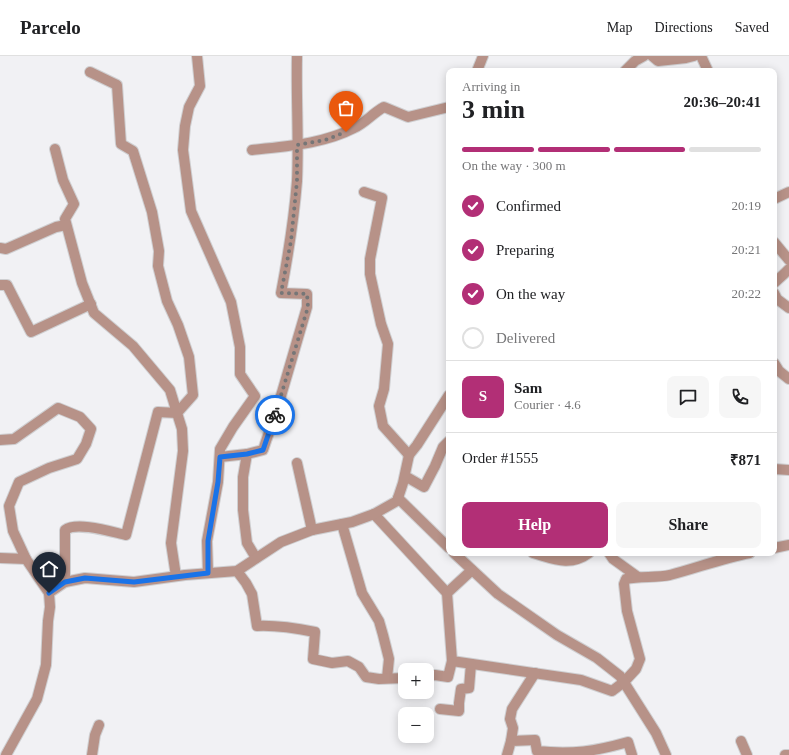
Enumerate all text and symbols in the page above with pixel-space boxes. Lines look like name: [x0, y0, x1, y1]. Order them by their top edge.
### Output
text: Parcelo: [20, 17, 81, 38]
text: Map: [607, 20, 632, 35]
text: Directions: [654, 20, 713, 35]
text: Saved: [735, 20, 769, 35]
text: Arriving in: [462, 79, 520, 94]
pin: [329, 91, 363, 132]
text: 20:36–20:41: [684, 94, 761, 110]
text: 3 min: [462, 95, 525, 124]
icon: bag: [335, 97, 357, 119]
text: On the way · 300 m: [462, 158, 566, 173]
icon: check: [462, 195, 484, 217]
text: Confirmed: [496, 198, 561, 214]
text: 20:19: [731, 198, 761, 213]
icon: check: [462, 239, 484, 261]
text: Preparing: [496, 242, 554, 258]
text: 20:21: [731, 242, 761, 257]
icon: check: [462, 283, 484, 305]
text: On the way: [496, 286, 565, 302]
text: 20:22: [731, 286, 761, 301]
text: Delivered: [496, 330, 555, 346]
button: chat: [667, 376, 709, 418]
button: phone: [719, 376, 761, 418]
text: Sam: [514, 380, 542, 396]
text: S: [479, 388, 487, 404]
courier: [255, 395, 295, 435]
text: Courier · 4.6: [514, 397, 581, 412]
icon: bike: [264, 404, 286, 426]
text: Order #1555: [462, 450, 538, 466]
text: ₹871: [730, 452, 761, 468]
button: Help: [462, 502, 608, 548]
button: Share: [616, 502, 761, 548]
pin: [32, 552, 66, 593]
icon: home: [38, 558, 60, 580]
map controls: [398, 663, 434, 743]
button: +: [398, 663, 434, 699]
button: −: [398, 707, 434, 743]

